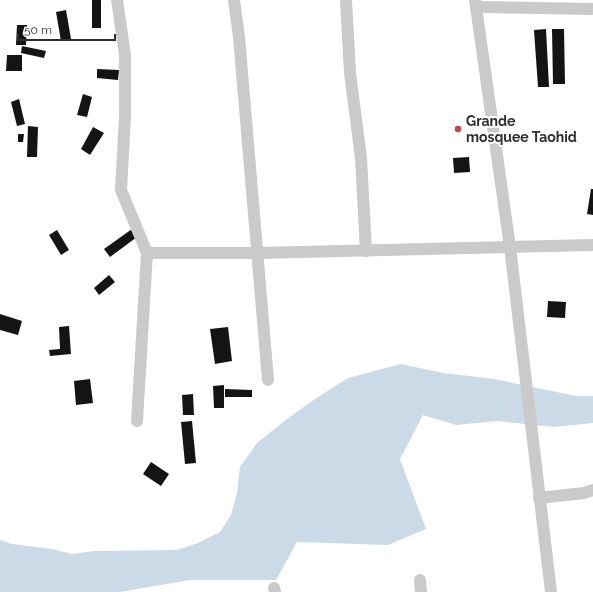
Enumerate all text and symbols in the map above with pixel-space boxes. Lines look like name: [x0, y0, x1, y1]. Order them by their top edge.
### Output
scale bar: [18, 16, 115, 42]
text: 50 m: [24, 23, 52, 37]
place label: Grande mosquee Taohid: [466, 113, 577, 145]
marker: Grande mosquee Taohid: [453, 124, 463, 134]

